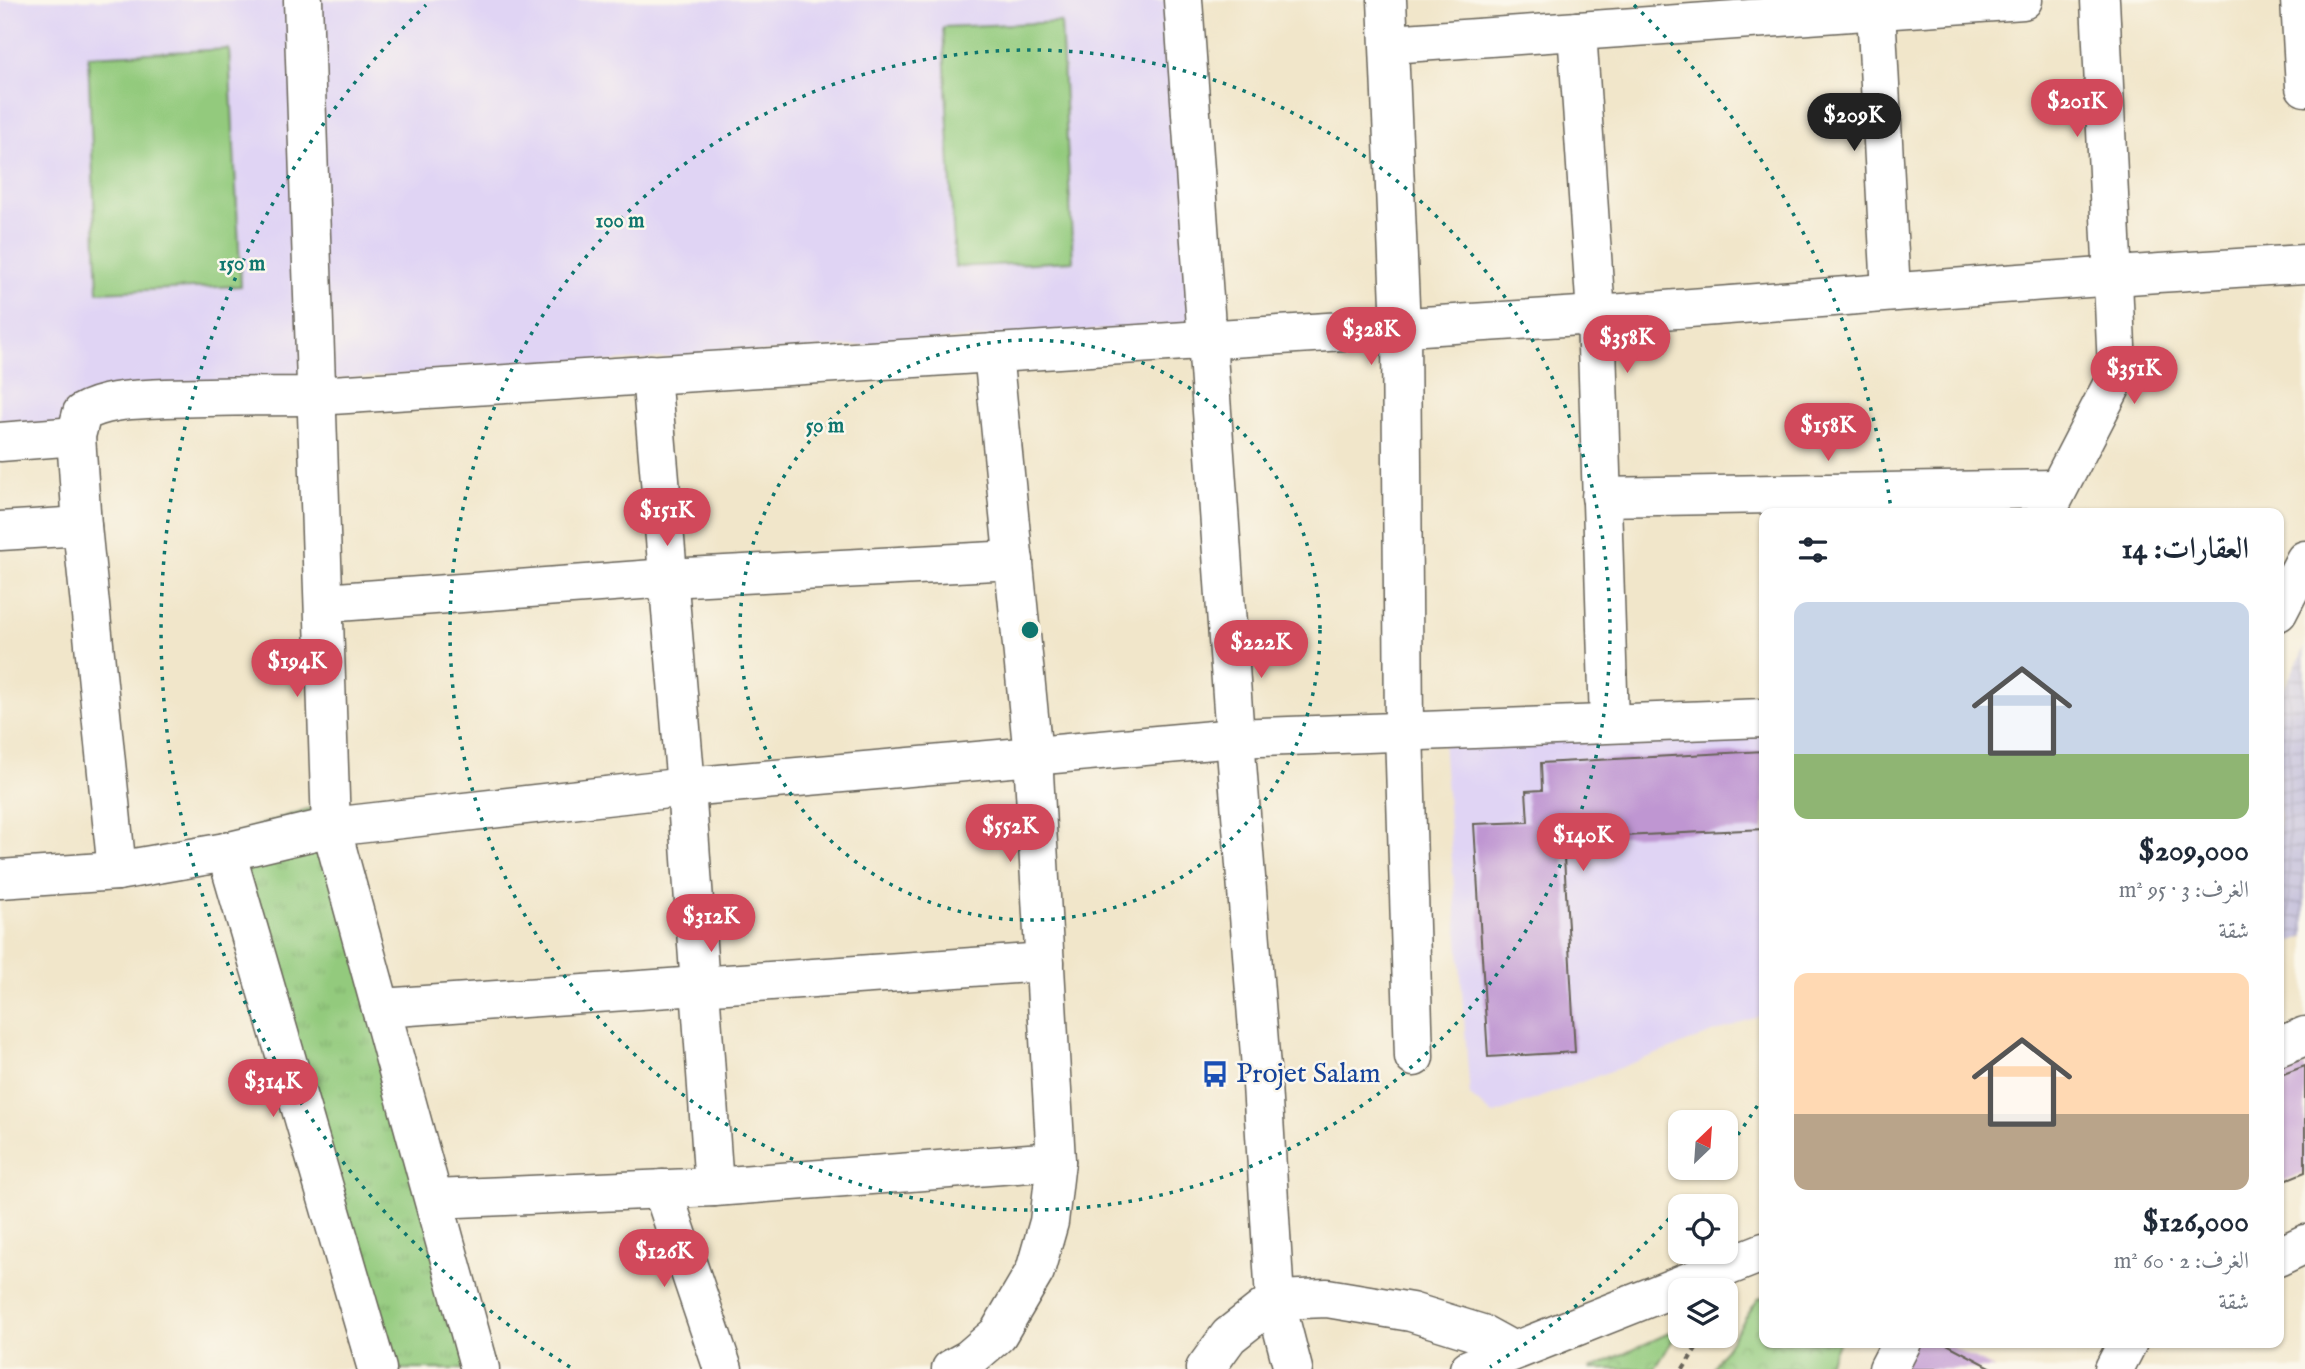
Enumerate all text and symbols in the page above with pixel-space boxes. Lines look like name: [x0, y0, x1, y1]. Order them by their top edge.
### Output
pin: $201K: [2028, 80, 2126, 139]
text: $201K: [2047, 87, 2107, 116]
pin: $209K: [1805, 94, 1903, 153]
text: $209K: [1823, 101, 1885, 130]
text: 100 m: [595, 208, 645, 235]
text: 150 m: [219, 251, 266, 278]
pin: $328K: [1322, 308, 1420, 367]
text: $328K: [1342, 315, 1400, 344]
pin: $358K: [1578, 316, 1676, 375]
text: $358K: [1599, 323, 1655, 352]
pin: $351K: [2085, 346, 2183, 406]
text: $351K: [2107, 354, 2161, 383]
pin: $158K: [1779, 404, 1877, 463]
text: $158K: [1800, 411, 1856, 440]
text: 50 m: [806, 413, 845, 440]
pin: $151K: [618, 489, 716, 548]
text: $151K: [640, 496, 694, 525]
icon: filters: [1794, 531, 1832, 569]
text: العقارات: 14: [2121, 531, 2249, 569]
centre of rings: [1018, 618, 1042, 642]
pin: $222K: [1212, 620, 1310, 680]
text: $222K: [1230, 628, 1292, 657]
pin: $194K: [248, 640, 346, 699]
text: $194K: [267, 647, 327, 676]
icon: home: [1959, 648, 2085, 774]
pin: $552K: [961, 804, 1059, 864]
text: $552K: [982, 812, 1038, 841]
pin: $140K: [1534, 814, 1632, 873]
text: $140K: [1553, 821, 1613, 850]
text: $209,000: [2138, 833, 2249, 871]
text: الغرف: 3 · 95 m²: [2119, 876, 2249, 905]
pin: $312K: [662, 894, 760, 954]
text: $312K: [682, 902, 740, 931]
text: شقة: [2219, 917, 2249, 946]
icon: home: [1959, 1019, 2085, 1145]
place label: Projet Salam: [1236, 1057, 1381, 1092]
bus stop icon: Projet Salam: [1200, 1059, 1230, 1089]
pin: $314K: [224, 1060, 322, 1119]
text: $314K: [244, 1067, 302, 1096]
north arrow: [1668, 1110, 1738, 1180]
map controls: [1668, 1110, 1738, 1348]
button: locate: [1668, 1194, 1738, 1264]
text: $126,000: [2142, 1204, 2249, 1242]
pin: $126K: [615, 1230, 713, 1289]
text: $126K: [635, 1237, 693, 1266]
text: الغرف: 2 · 60 m²: [2114, 1247, 2249, 1276]
button: layers: [1668, 1278, 1738, 1348]
text: شقة: [2219, 1288, 2249, 1317]

